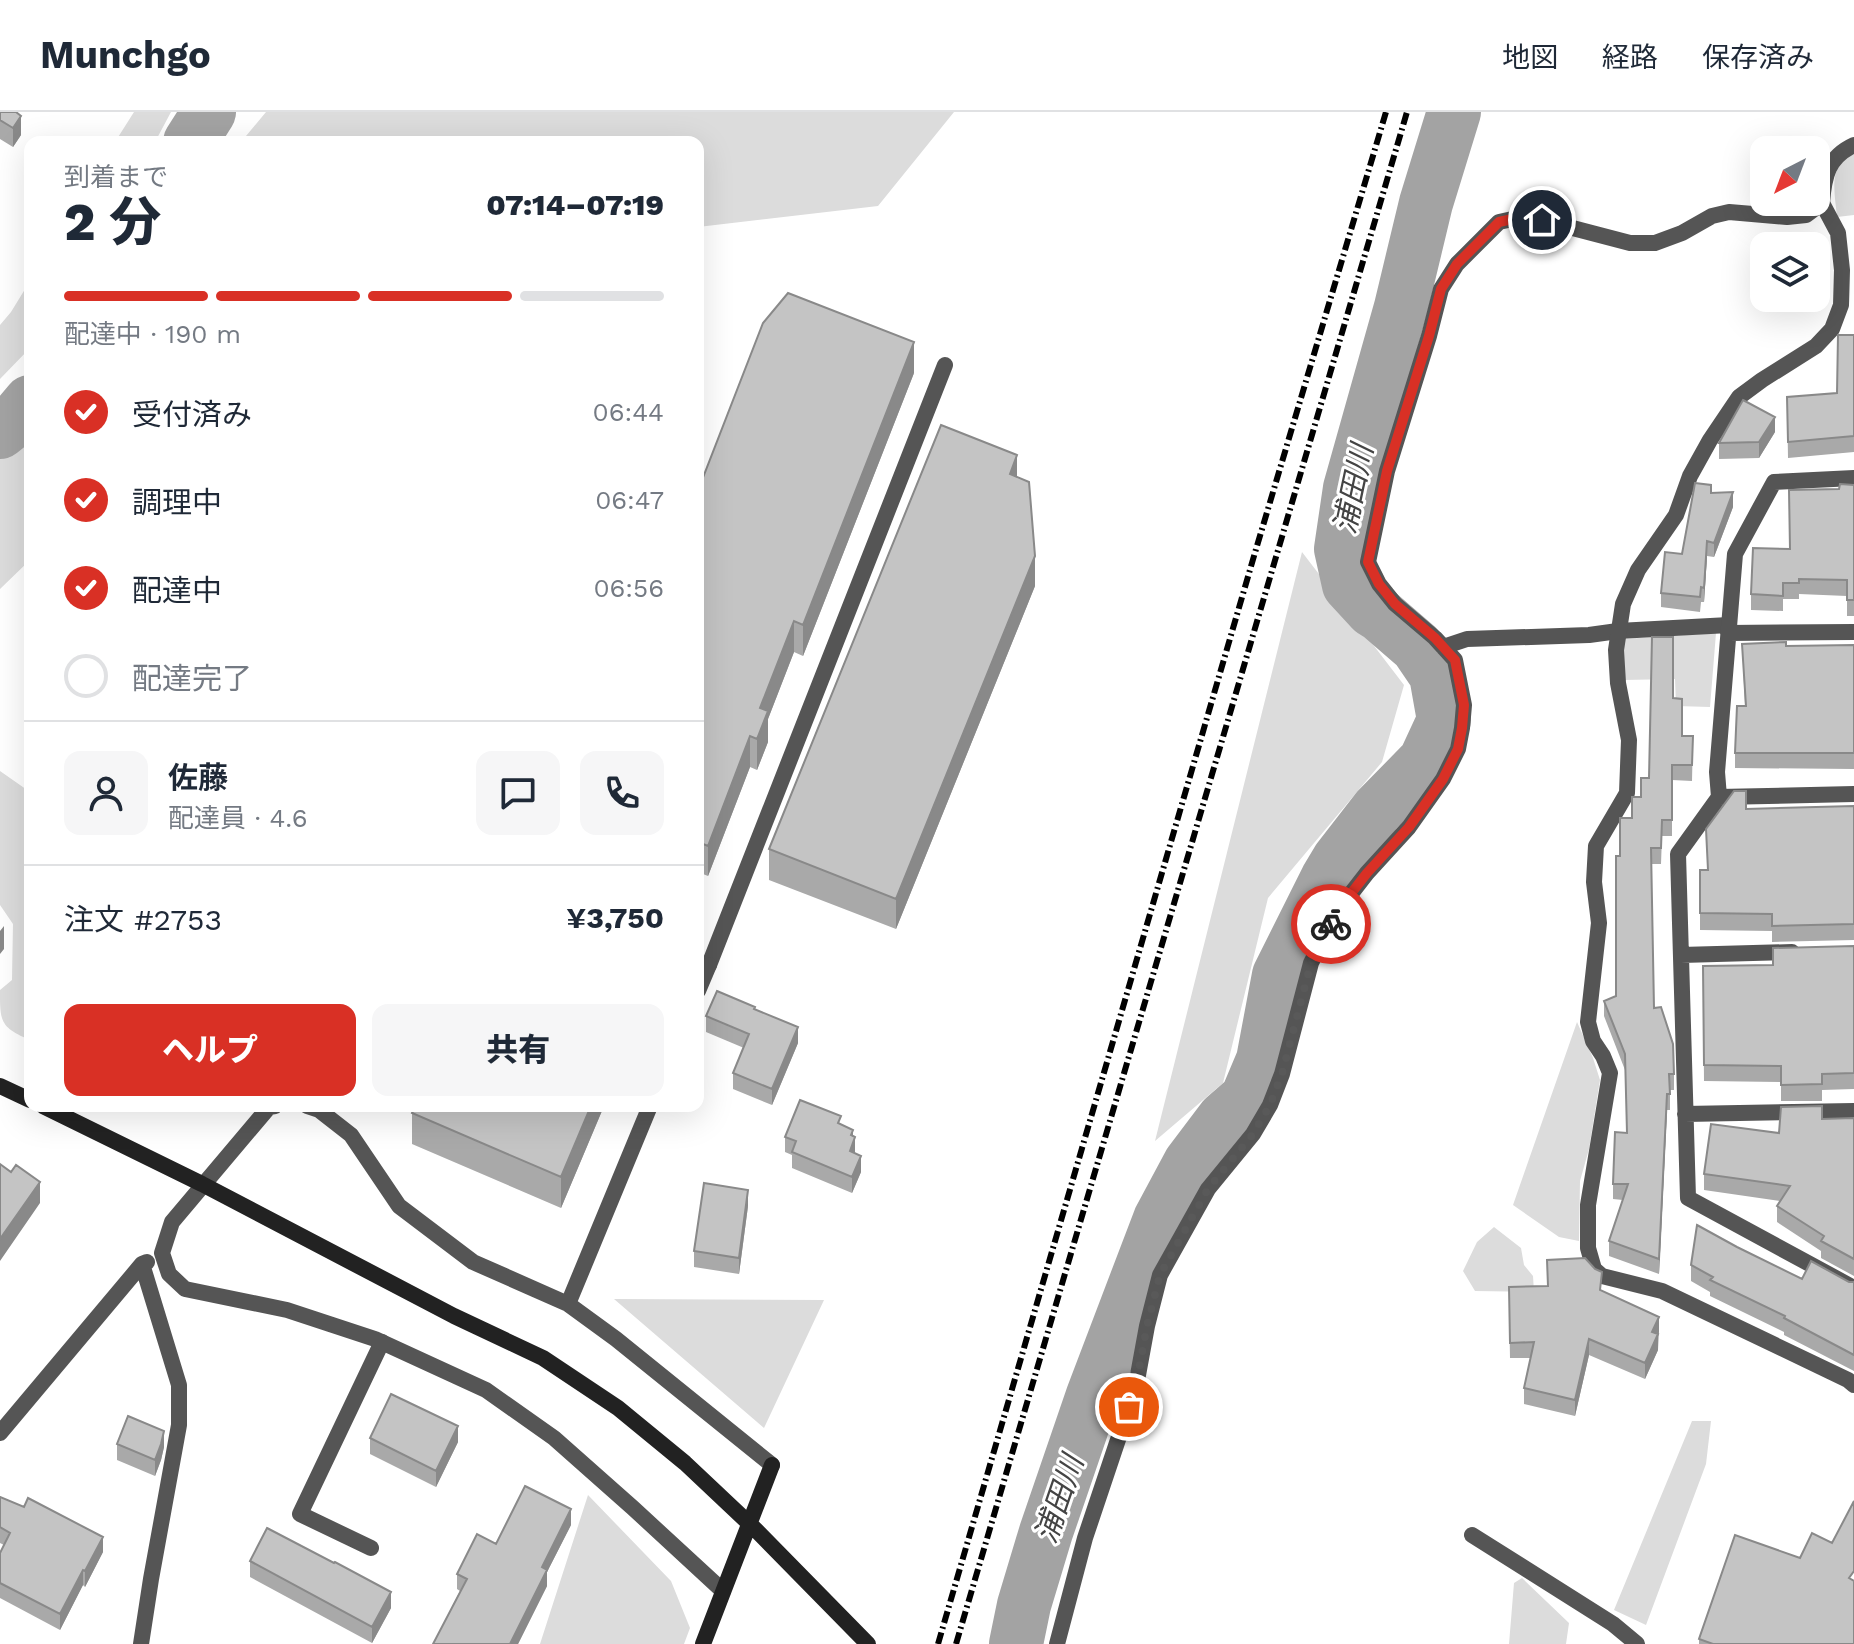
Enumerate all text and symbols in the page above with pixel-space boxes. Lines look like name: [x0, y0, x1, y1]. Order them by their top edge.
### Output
text: Munchgo: [40, 33, 211, 77]
text: 地図: [1502, 41, 1558, 74]
text: 経路: [1602, 41, 1658, 74]
text: 保存済み: [1702, 41, 1814, 74]
north arrow: [1750, 136, 1830, 216]
map controls: [1750, 136, 1830, 312]
text: 到着まで: [64, 162, 168, 192]
pin: [1508, 186, 1576, 254]
text: 07:14–07:19: [486, 187, 664, 222]
text: 2 分: [64, 192, 161, 253]
icon: home: [1520, 198, 1564, 242]
button: layers: [1750, 232, 1830, 312]
text: 配達中 · 190 m: [64, 319, 241, 349]
icon: check: [64, 390, 108, 434]
text: 受付済み: [132, 397, 252, 432]
text: 06:44: [593, 397, 664, 427]
water label: 浦田川: [1327, 438, 1380, 537]
icon: check: [64, 478, 108, 522]
text: 調理中: [132, 485, 222, 520]
text: 06:47: [595, 485, 664, 515]
icon: check: [64, 566, 108, 610]
text: 配達中: [132, 573, 222, 608]
text: 06:56: [593, 573, 664, 603]
text: 配達完了: [132, 661, 252, 696]
button: person: [64, 751, 148, 835]
button: chat: [476, 751, 560, 835]
button: phone: [580, 751, 664, 835]
text: 佐藤: [168, 760, 228, 795]
text: 配達員 · 4.6: [168, 803, 308, 833]
courier: [1291, 884, 1371, 964]
text: ¥3,750: [566, 900, 664, 935]
text: 注文 #2753: [64, 902, 222, 937]
icon: bike: [1309, 902, 1353, 946]
button: ヘルプ: [64, 1004, 356, 1096]
button: 共有: [372, 1004, 664, 1096]
pin: [1095, 1373, 1163, 1441]
icon: bag: [1107, 1385, 1151, 1429]
water label: 浦田川: [1028, 1448, 1091, 1547]

